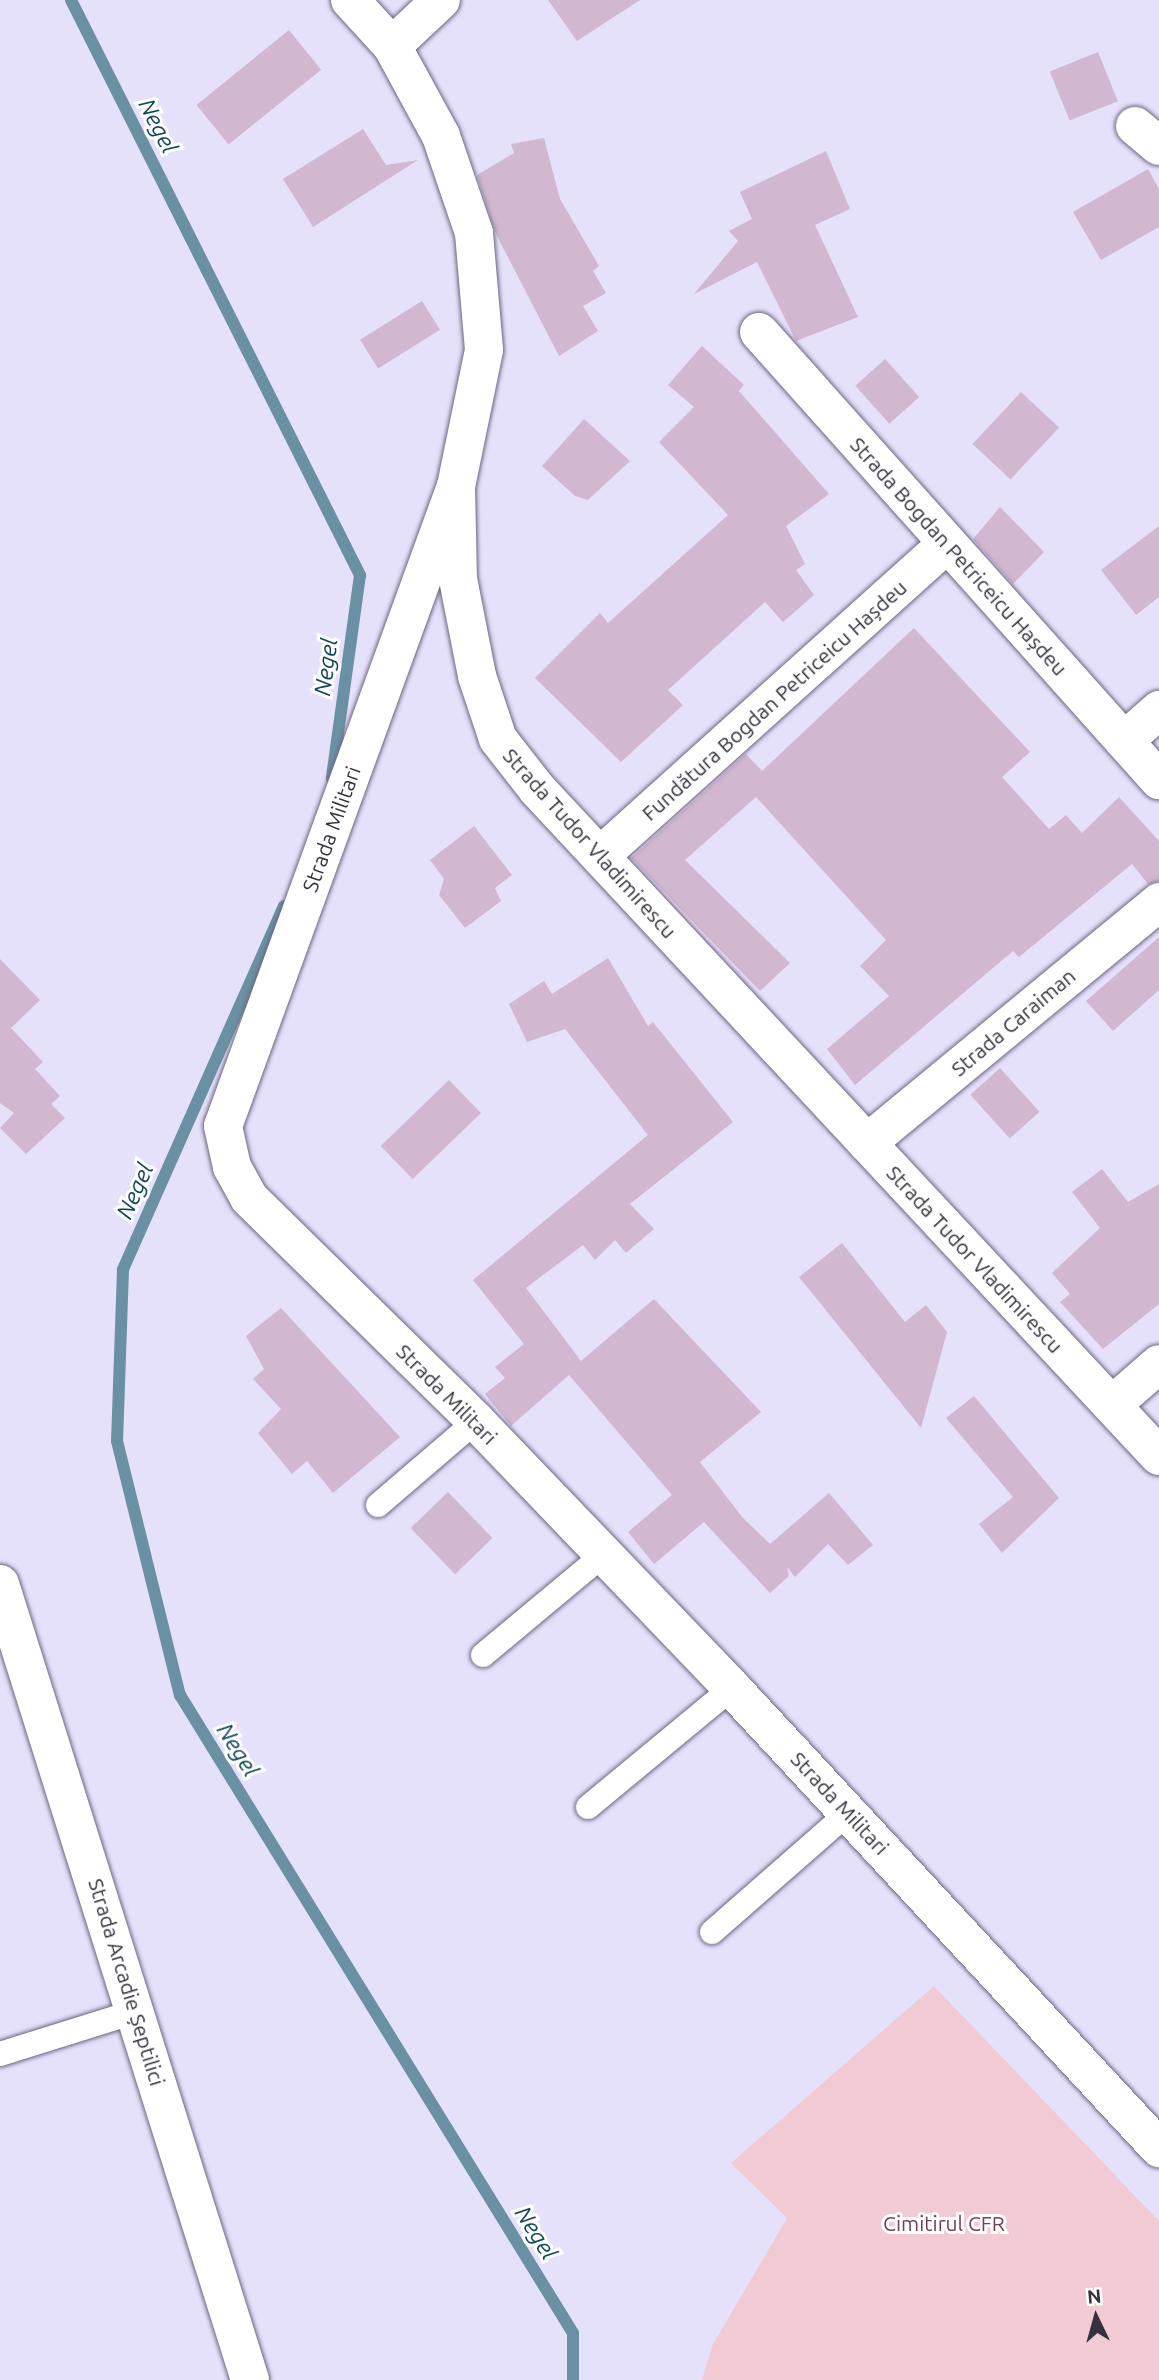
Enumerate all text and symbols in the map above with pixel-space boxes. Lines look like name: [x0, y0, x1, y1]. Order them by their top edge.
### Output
water label: Negel: [133, 94, 183, 158]
street label: Strada Bogdan Petriceicu Hașdeu: [845, 432, 1073, 680]
street label: Fundătura Bogdan Petriceicu Hașdeu: [636, 574, 912, 826]
water label: Negel: [308, 636, 344, 698]
street label: Strada Tudor Vladimirescu: [498, 743, 682, 943]
street label: Strada Militari: [297, 763, 365, 895]
street label: Strada Caraiman: [946, 963, 1080, 1081]
water label: Negel: [111, 1159, 159, 1223]
street label: Strada Tudor Vladimirescu: [882, 1160, 1068, 1358]
street label: Strada Militari: [391, 1338, 503, 1450]
water label: Negel: [211, 1718, 265, 1782]
street label: Strada Militari: [786, 1746, 894, 1860]
street label: Strada Arcadie Șeptilici: [83, 1875, 171, 2089]
water label: Negel: [509, 2201, 563, 2265]
park label: Cimitirul CFR: [883, 2210, 1005, 2236]
north arrow: [1061, 2282, 1131, 2352]
text: N: [1086, 2285, 1102, 2308]

